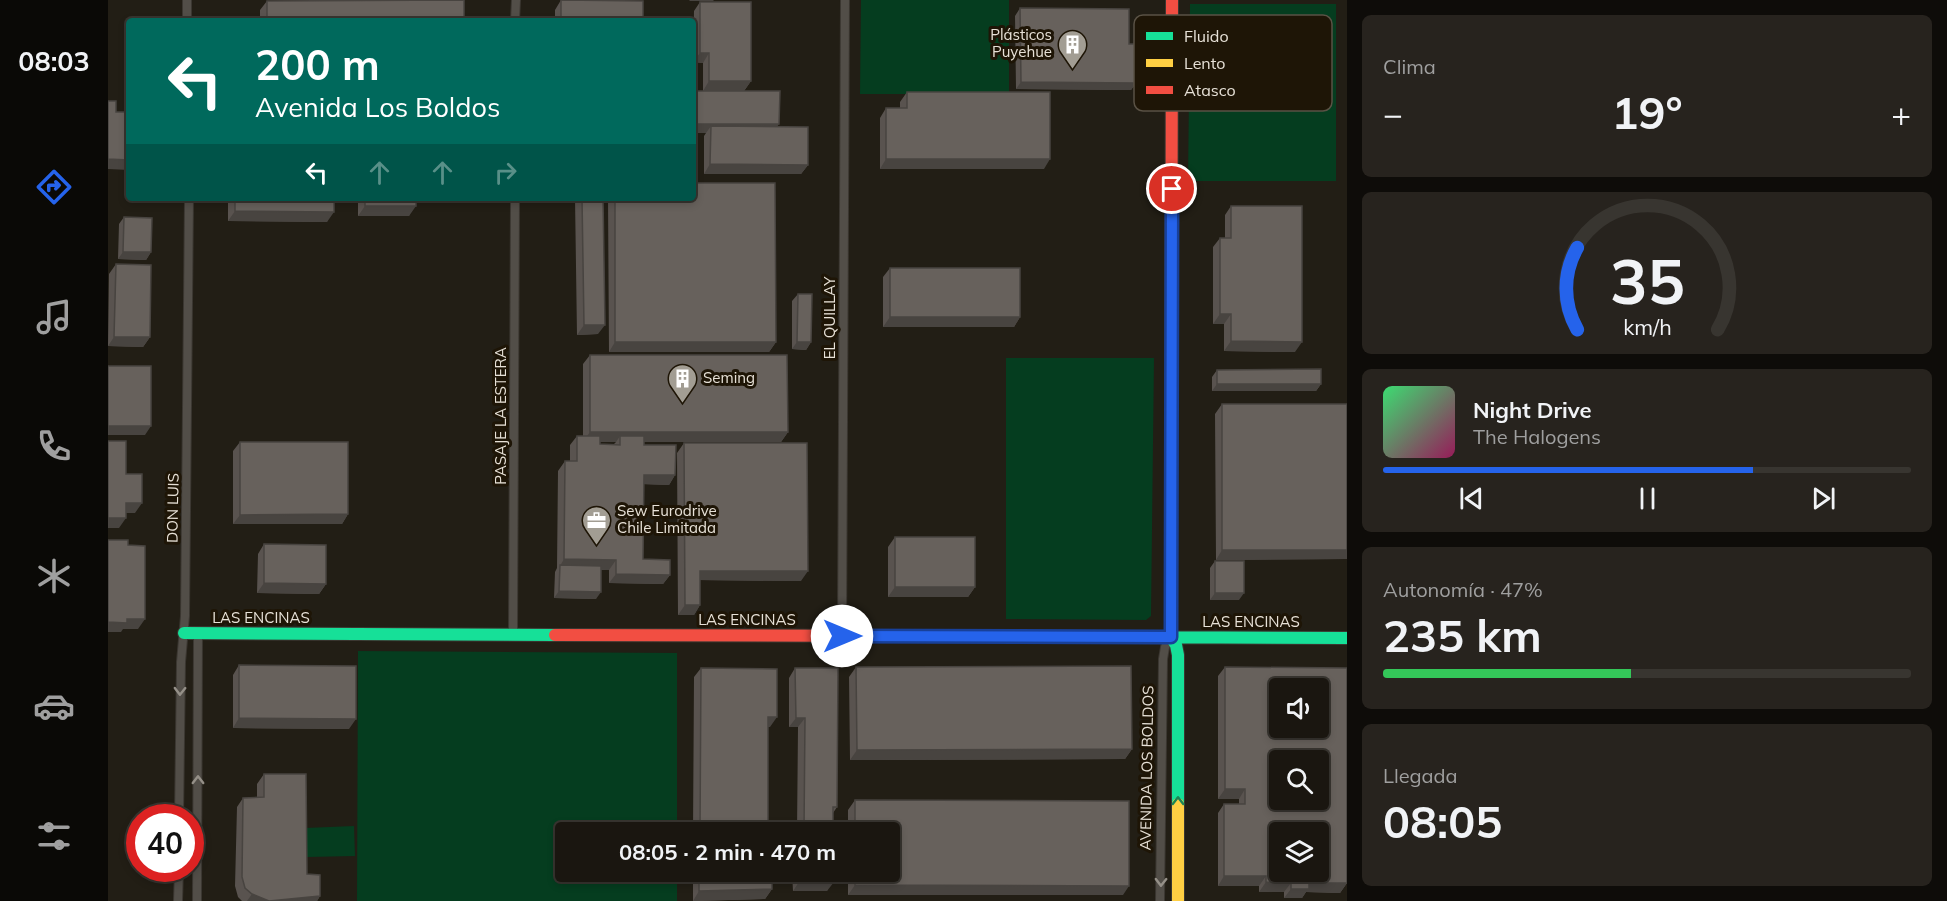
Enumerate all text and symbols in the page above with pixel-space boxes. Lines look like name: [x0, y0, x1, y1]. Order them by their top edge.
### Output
legend: [1134, 15, 1332, 111]
place label: Plásticos Puyehue: [990, 25, 1052, 61]
text: Fluido: [1184, 26, 1229, 46]
building icon: Plásticos Puyehue: [1057, 28, 1089, 70]
text: 200 m: [255, 38, 380, 91]
icon: left: [156, 42, 234, 120]
text: 08:03: [18, 44, 90, 78]
text: Lento: [1184, 53, 1225, 73]
text: Clima: [1383, 54, 1436, 79]
text: Atasco: [1184, 80, 1236, 100]
text: 19°: [1611, 84, 1683, 140]
text: Avenida Los Boldos: [255, 90, 500, 124]
text: −: [1383, 93, 1403, 134]
text: +: [1891, 93, 1911, 134]
icon: left: [300, 156, 333, 189]
icon: ahead: [363, 156, 396, 189]
icon: ahead: [426, 156, 459, 189]
icon: right: [489, 156, 522, 189]
pin: [1146, 163, 1197, 214]
icon: directions: [33, 166, 75, 208]
icon: arrive: [1155, 172, 1188, 205]
text: 35: [1610, 241, 1684, 320]
street label: EL QUILLAY: [820, 276, 839, 359]
icon: music: [33, 296, 75, 338]
text: km/h: [1623, 314, 1671, 341]
street label: PASAJE LA ESTERA: [491, 347, 510, 485]
building icon: Seming: [666, 362, 698, 404]
place label: Seming: [703, 368, 755, 387]
text: Night Drive: [1473, 396, 1592, 424]
text: The Halogens: [1473, 424, 1601, 449]
icon: phone: [33, 425, 75, 467]
street label: DON LUIS: [162, 473, 183, 543]
icon: previous: [1455, 482, 1488, 515]
icon: pause: [1631, 482, 1664, 515]
icon: next: [1807, 482, 1840, 515]
place label: Sew Eurodrive Chile Limitada: [617, 501, 717, 537]
office icon: Sew Eurodrive Chile Limitada: [580, 504, 612, 546]
icon: climate: [33, 555, 75, 597]
text: Autonomía · 47%: [1383, 577, 1543, 602]
position arrow: [810, 604, 874, 668]
text: 235 km: [1383, 607, 1542, 663]
street label: LAS ENCINAS: [212, 608, 310, 627]
street label: LAS ENCINAS: [698, 610, 796, 629]
street label: LAS ENCINAS: [1202, 612, 1300, 631]
map controls: [1269, 678, 1329, 882]
button: sound: [1269, 678, 1329, 738]
icon: car: [33, 685, 75, 727]
street label: AVENIDA LOS BOLDOS: [1136, 685, 1157, 851]
one-way arrow: [174, 687, 186, 696]
button: search: [1269, 750, 1329, 810]
text: Llegada: [1383, 763, 1458, 788]
one-way arrow: [192, 775, 204, 784]
text: 08:05: [1383, 793, 1502, 849]
one-way arrow: [1172, 796, 1184, 805]
speed limit sign: 40: [126, 804, 204, 882]
icon: filters: [33, 815, 75, 857]
button: layers: [1269, 822, 1329, 882]
text: 08:05 · 2 min · 470 m: [619, 838, 836, 866]
one-way arrow: [1154, 878, 1167, 887]

